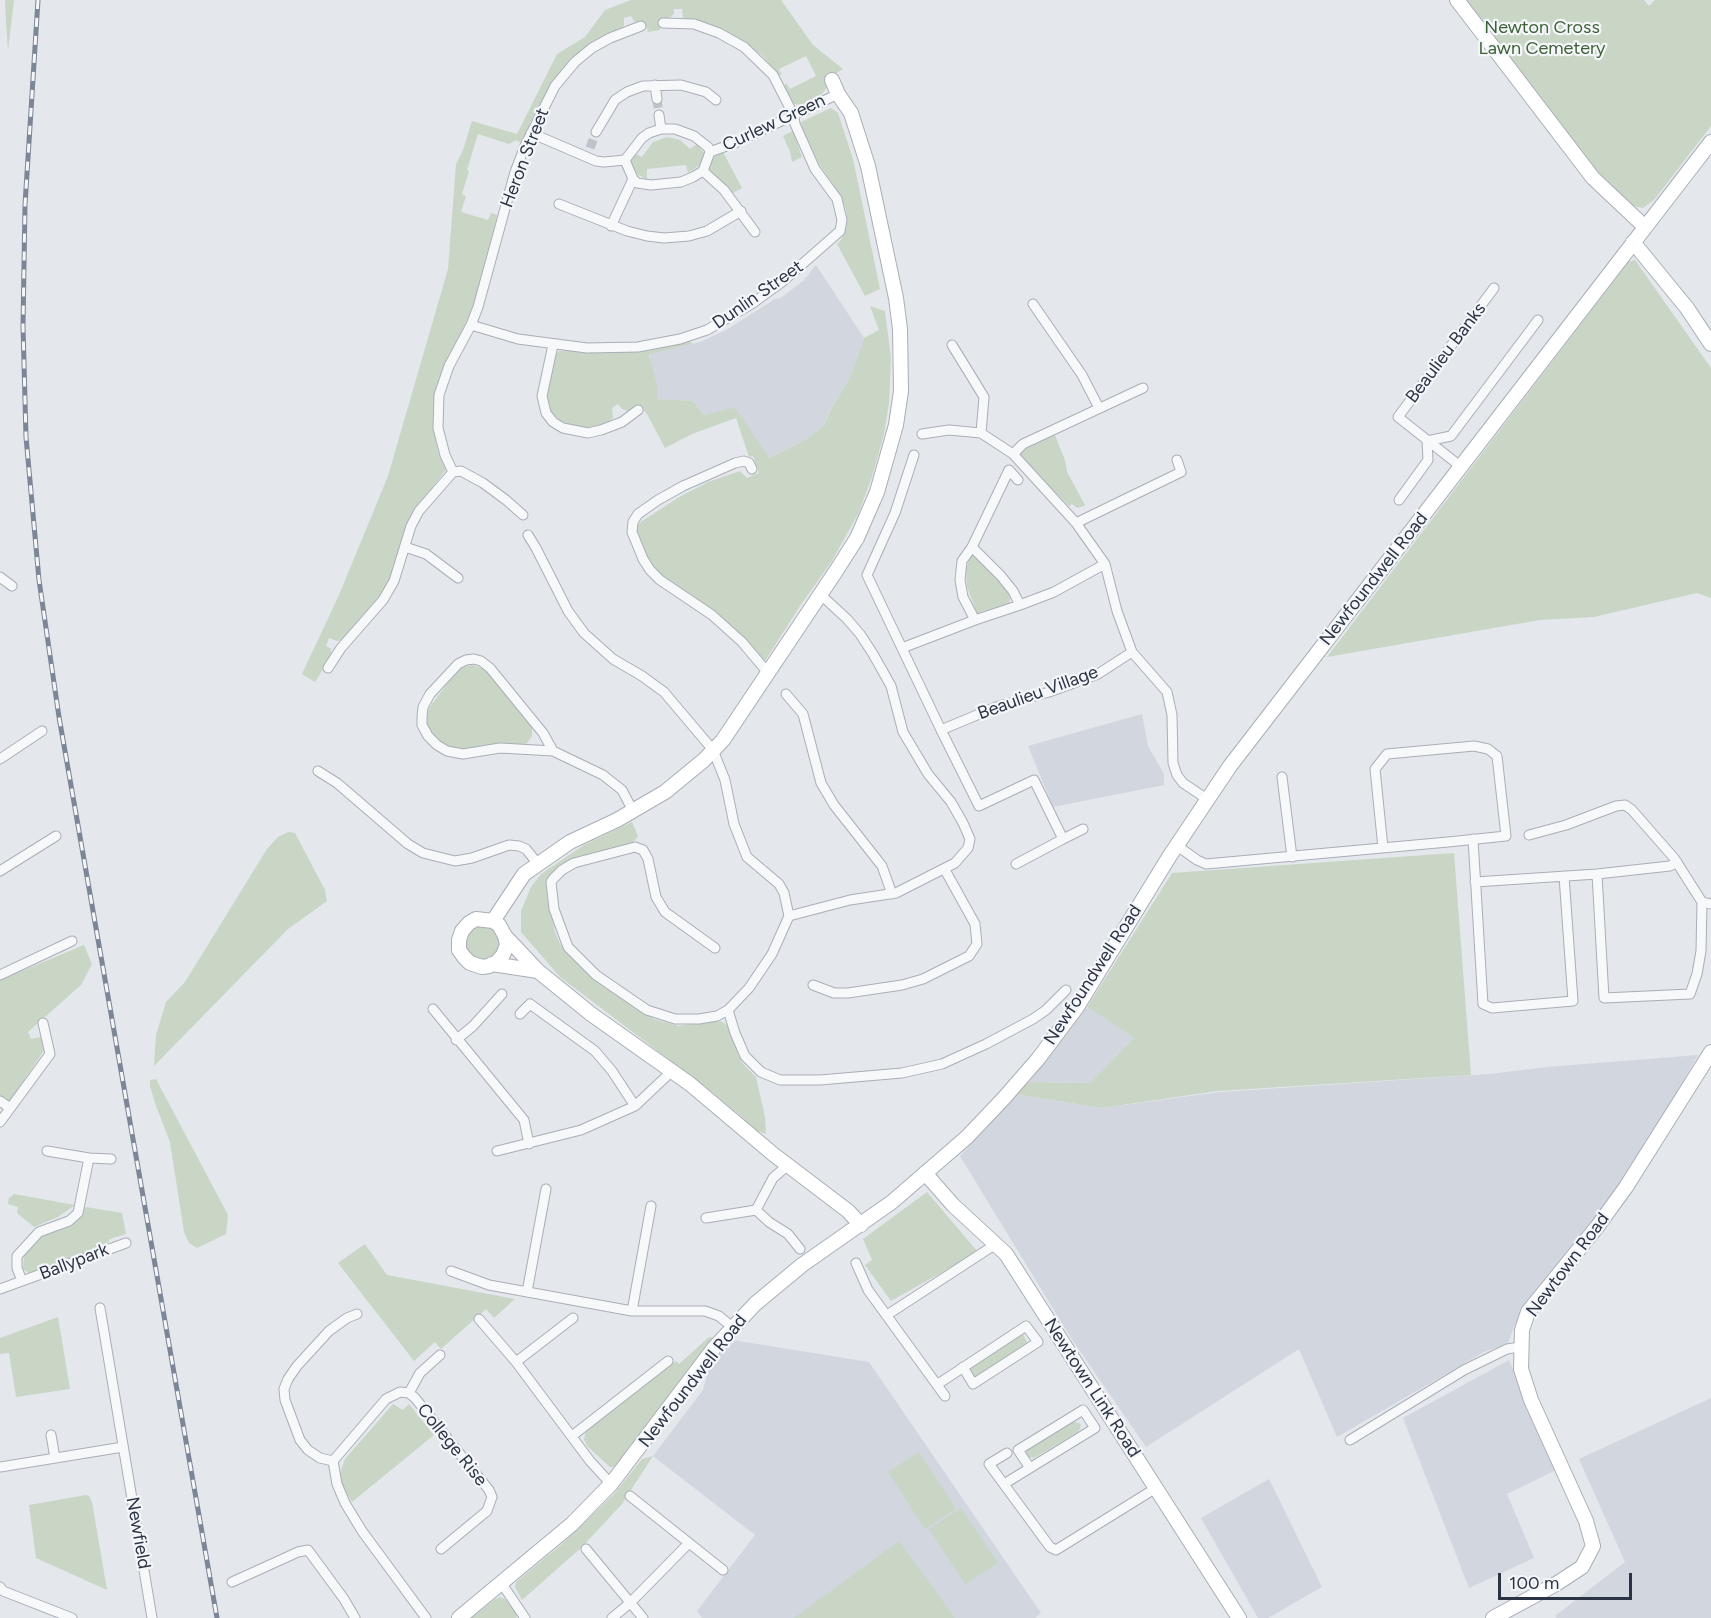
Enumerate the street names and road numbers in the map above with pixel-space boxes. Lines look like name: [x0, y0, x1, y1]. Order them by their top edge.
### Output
street label: Curlew Green: [719, 90, 829, 156]
street label: Heron Street: [496, 105, 554, 211]
street label: Dunlin Street: [709, 256, 807, 334]
street label: Beaulieu Banks: [1401, 299, 1491, 407]
street label: Newfoundwell Road: [1315, 508, 1433, 650]
street label: Beaulieu Village: [975, 661, 1101, 725]
street label: Newfoundwell Road: [1040, 901, 1146, 1049]
street label: Newtown Road: [1522, 1209, 1614, 1321]
street label: Ballypark: [36, 1239, 112, 1285]
street label: Newfoundwell Road: [634, 1310, 752, 1452]
street label: Newtown Link Road: [1039, 1314, 1145, 1462]
street label: College Rise: [412, 1399, 492, 1491]
street label: Newfield: [121, 1495, 155, 1571]

